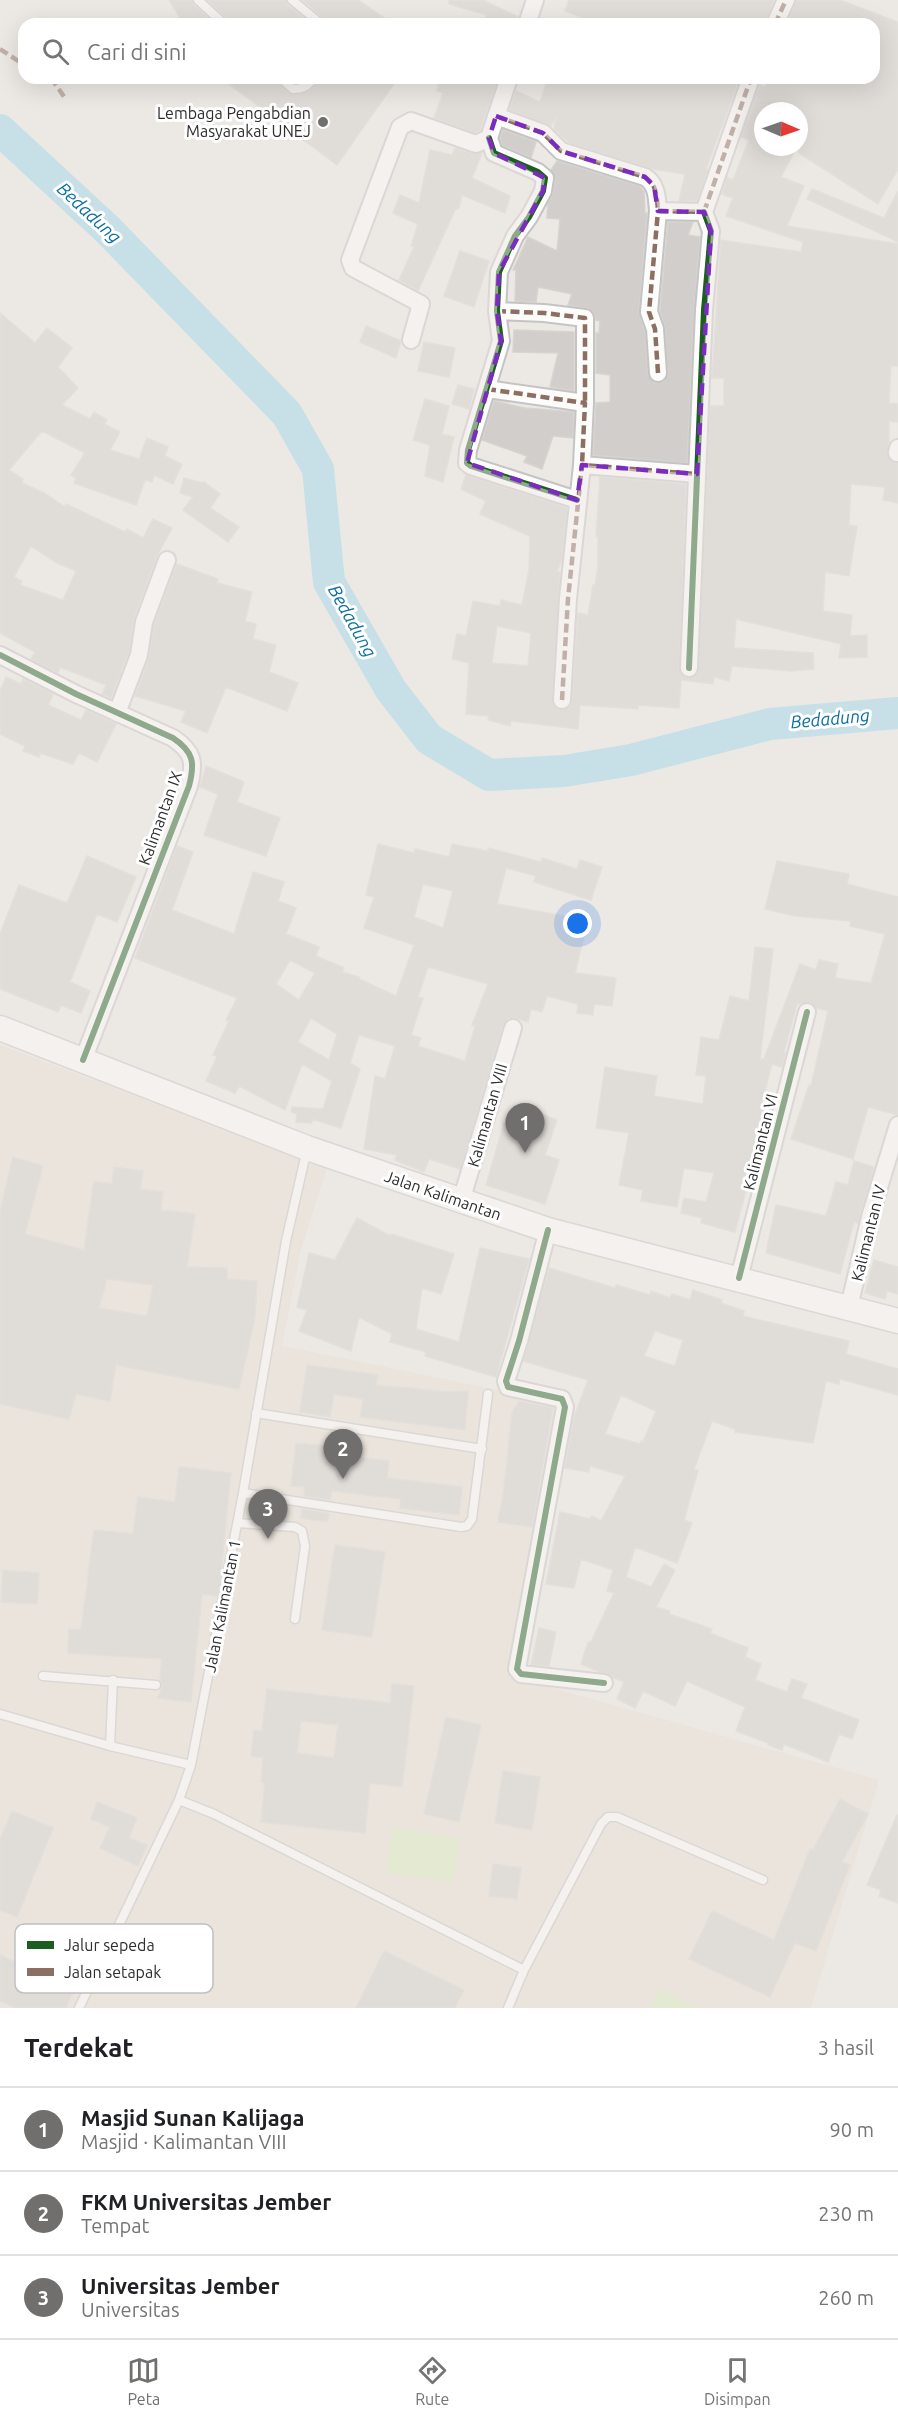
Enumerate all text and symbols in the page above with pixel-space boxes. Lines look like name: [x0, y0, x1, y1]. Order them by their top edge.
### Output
search box: [18, 18, 880, 84]
icon: search: [39, 35, 72, 68]
text: Cari di sini: [87, 39, 187, 64]
north arrow: [754, 102, 808, 156]
place label: Lembaga Pengabdian Masyarakat UNEJ: [157, 104, 311, 140]
marker: Lembaga Pengabdian Masyarakat UNEJ: [316, 115, 330, 129]
water label: Bedadung: [54, 178, 126, 247]
water label: Bedadung: [325, 581, 381, 660]
water label: Bedadung: [789, 705, 871, 731]
street label: Kalimantan IX: [135, 769, 185, 867]
your location: [563, 909, 592, 938]
street label: Kalimantan VIII: [464, 1061, 510, 1169]
street label: Kalimantan VI: [739, 1092, 781, 1192]
pin: 1: [506, 1104, 544, 1153]
street label: Jalan Kalimantan: [382, 1167, 504, 1223]
street label: Kalimantan IV: [847, 1183, 889, 1283]
pin: 2: [324, 1430, 362, 1479]
pin: 3: [248, 1490, 288, 1539]
street label: Jalan Kalimantan 1: [200, 1538, 244, 1674]
legend: [15, 1924, 213, 1993]
text: Jalur sepeda: [64, 1936, 155, 1954]
text: Jalan setapak: [64, 1963, 161, 1981]
text: Terdekat: [24, 2033, 134, 2062]
text: 3 hasil: [818, 2036, 874, 2059]
text: Masjid Sunan Kalijaga: [81, 2105, 305, 2130]
text: 1: [38, 2118, 49, 2141]
text: 90 m: [830, 2118, 874, 2141]
text: Masjid · Kalimantan VIII: [81, 2130, 287, 2153]
text: FKM Universitas Jember: [81, 2189, 331, 2214]
text: 2: [38, 2202, 49, 2225]
text: 230 m: [818, 2202, 874, 2225]
text: Tempat: [81, 2214, 149, 2237]
text: Universitas Jember: [81, 2273, 280, 2298]
text: 3: [38, 2286, 49, 2309]
text: 260 m: [818, 2286, 874, 2309]
text: Universitas: [81, 2298, 180, 2321]
tab: Peta: [127, 2354, 160, 2408]
tab: Rute: [415, 2354, 449, 2408]
tab: Disimpan: [704, 2354, 771, 2408]

